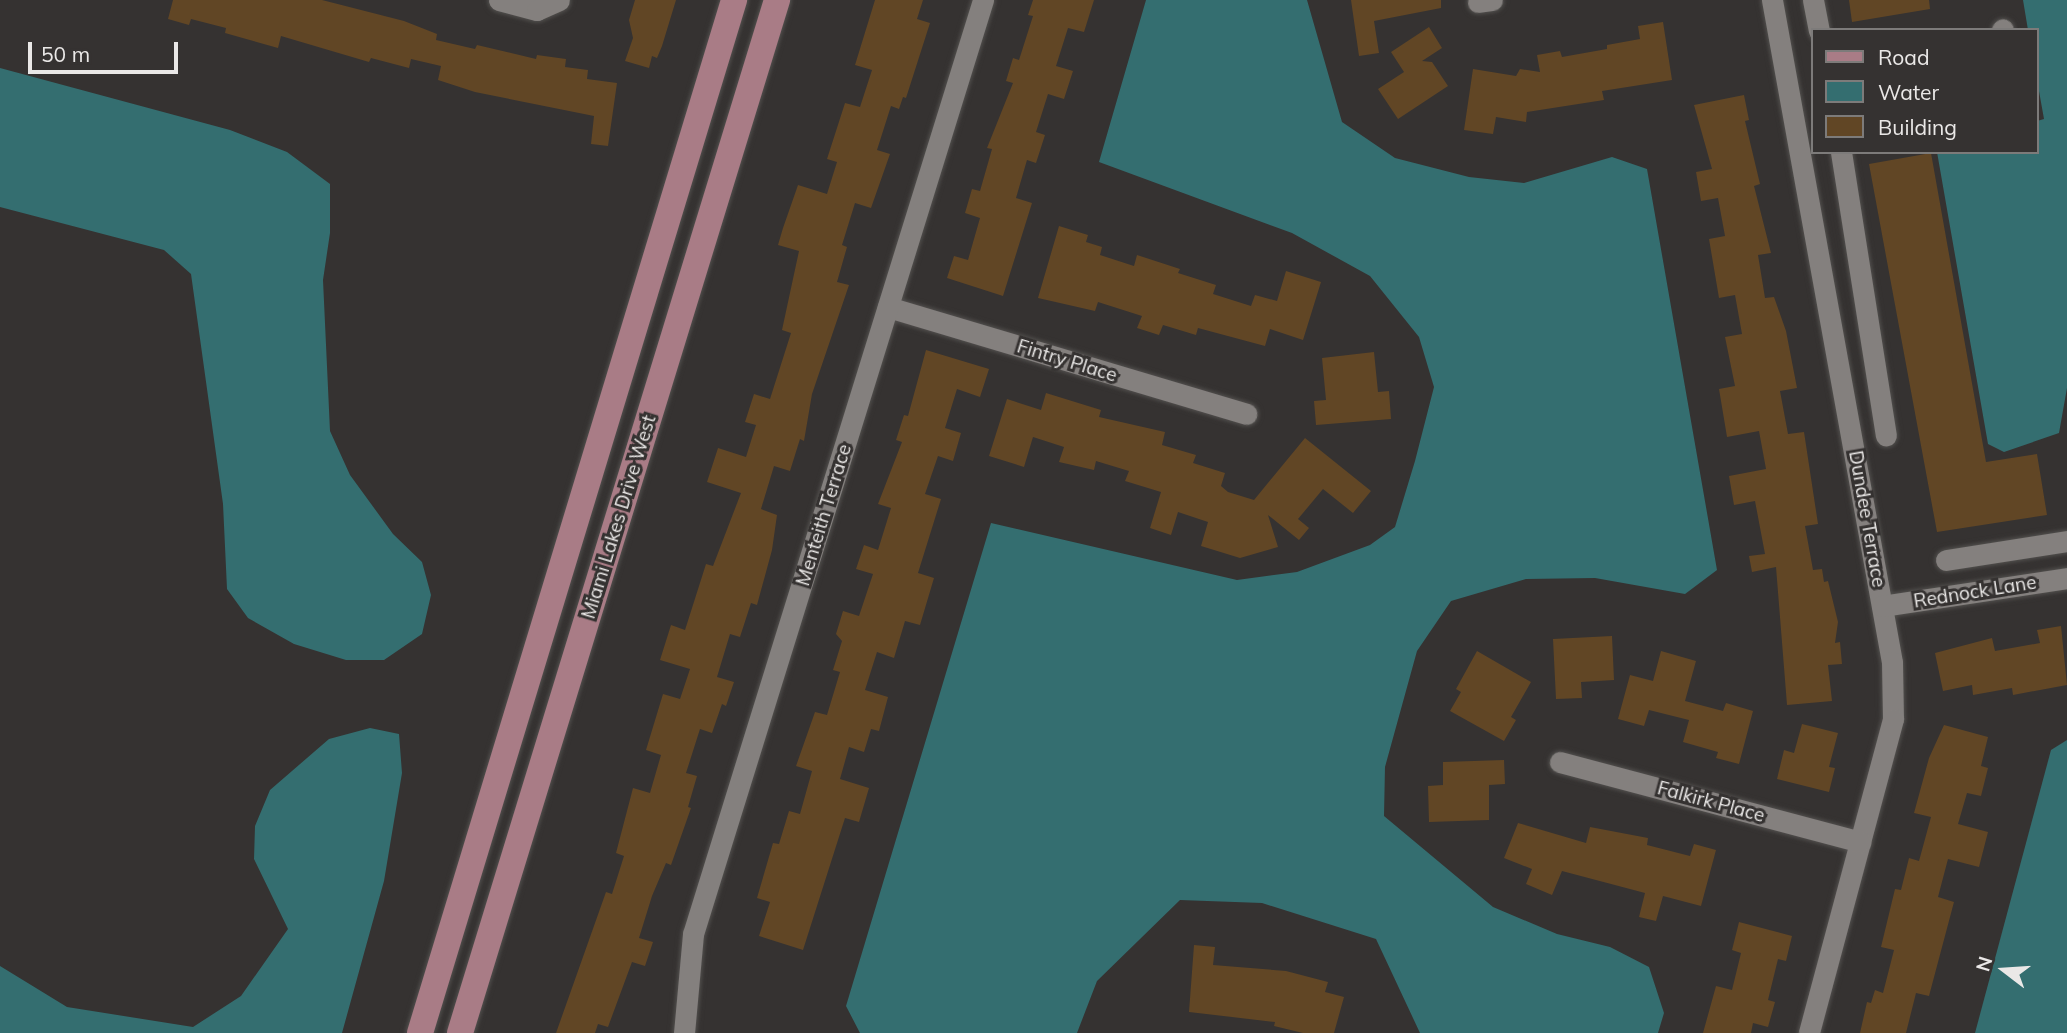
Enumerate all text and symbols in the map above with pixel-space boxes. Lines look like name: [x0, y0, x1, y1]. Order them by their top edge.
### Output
scale bar: [32, 28, 182, 72]
legend: [1812, 28, 2039, 154]
text: 50 m: [41, 41, 90, 67]
text: Road: [1878, 44, 1929, 70]
text: Water: [1878, 79, 1939, 105]
text: Building: [1878, 114, 1957, 140]
street label: Fintry Place: [1014, 335, 1120, 387]
street label: Miami Lakes Drive West: [577, 412, 661, 622]
street label: Menteith Terrace: [792, 441, 856, 589]
street label: Dundee Terrace: [1844, 449, 1890, 589]
street label: Rednock Lane: [1912, 571, 2038, 613]
street label: Falkirk Place: [1655, 777, 1767, 827]
north arrow: [1969, 935, 2039, 1005]
text: N: [1970, 953, 1997, 974]

